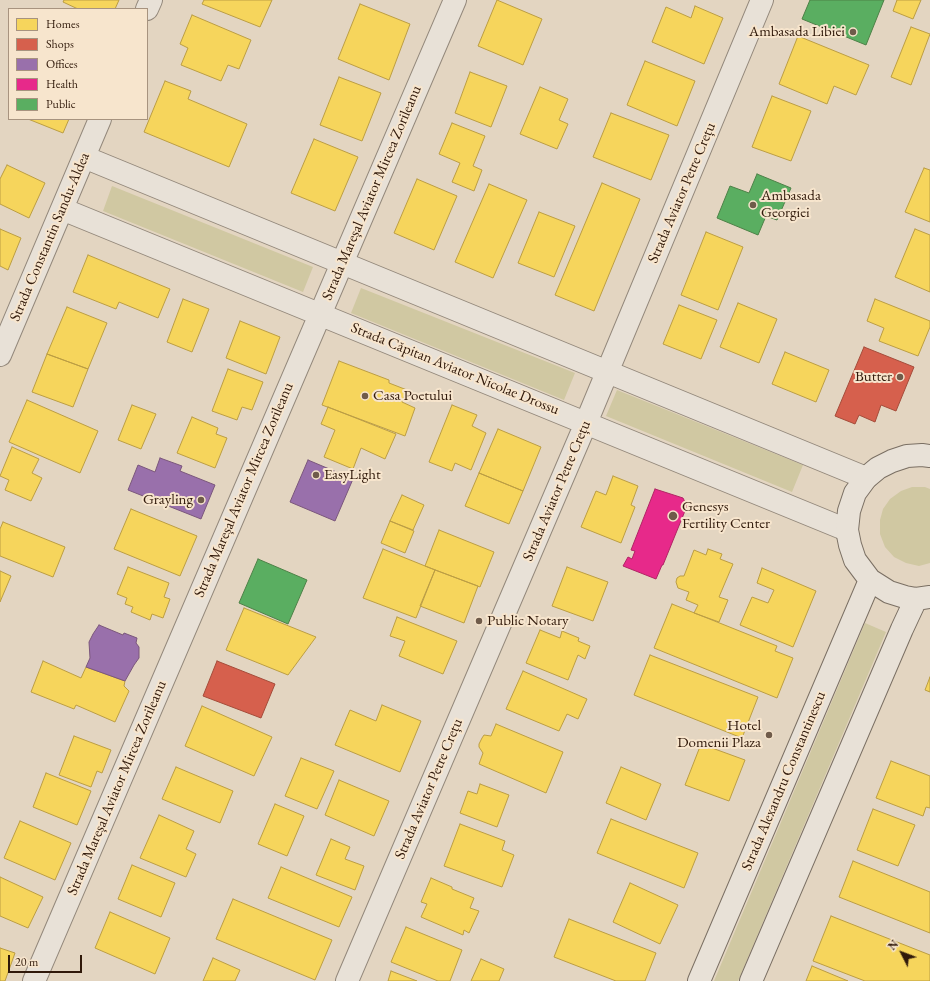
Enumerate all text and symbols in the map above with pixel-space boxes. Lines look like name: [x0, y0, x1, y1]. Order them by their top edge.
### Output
legend: [8, 8, 148, 120]
text: Homes: [46, 16, 80, 32]
place label: Ambasada Libiei: [749, 23, 845, 41]
marker: Ambasada Libiei: [848, 27, 858, 37]
text: Shops: [46, 36, 74, 52]
text: Offices: [46, 56, 78, 72]
text: Health: [46, 76, 78, 92]
street label: Strada Mareșal Aviator Mircea Zorileanu: [318, 83, 426, 303]
text: Public: [46, 96, 76, 112]
street label: Strada Aviator Petre Crețu: [644, 120, 720, 266]
street label: Strada Constantin Sandu-Aldea: [6, 150, 94, 324]
place label: Ambasada Georgiei: [761, 187, 821, 222]
marker: Ambasada Georgiei: [748, 200, 758, 210]
street label: Strada Căpitan Aviator Nicolae Drossu: [348, 319, 562, 419]
place label: Butter: [855, 368, 892, 386]
marker: Butter: [895, 372, 905, 382]
street label: Strada Mareșal Aviator Mircea Zorileanu: [190, 380, 298, 600]
place label: Casa Poetului: [373, 387, 452, 405]
marker: Casa Poetului: [360, 391, 370, 401]
street label: Strada Aviator Petre Crețu: [519, 418, 595, 564]
place label: EasyLight: [324, 466, 381, 484]
marker: EasyLight: [311, 470, 321, 480]
place label: Grayling: [143, 491, 193, 509]
marker: Grayling: [196, 495, 206, 505]
place label: Genesys Fertility Center: [682, 498, 770, 533]
marker: Genesys Fertility Center: [667, 510, 679, 522]
place label: Public Notary: [487, 612, 569, 630]
marker: Public Notary: [474, 616, 484, 626]
street label: Strada Mareșal Aviator Mircea Zorileanu: [63, 678, 171, 898]
street label: Strada Alexandru Constantinescu: [738, 689, 830, 873]
street label: Strada Aviator Petre Crețu: [391, 716, 467, 862]
place label: Hotel Domenii Plaza: [677, 717, 761, 752]
marker: Hotel Domenii Plaza: [764, 730, 774, 740]
north arrow: [882, 933, 922, 973]
text: N: [885, 937, 901, 953]
scale bar: [10, 947, 84, 973]
text: 20 m: [15, 954, 38, 970]

